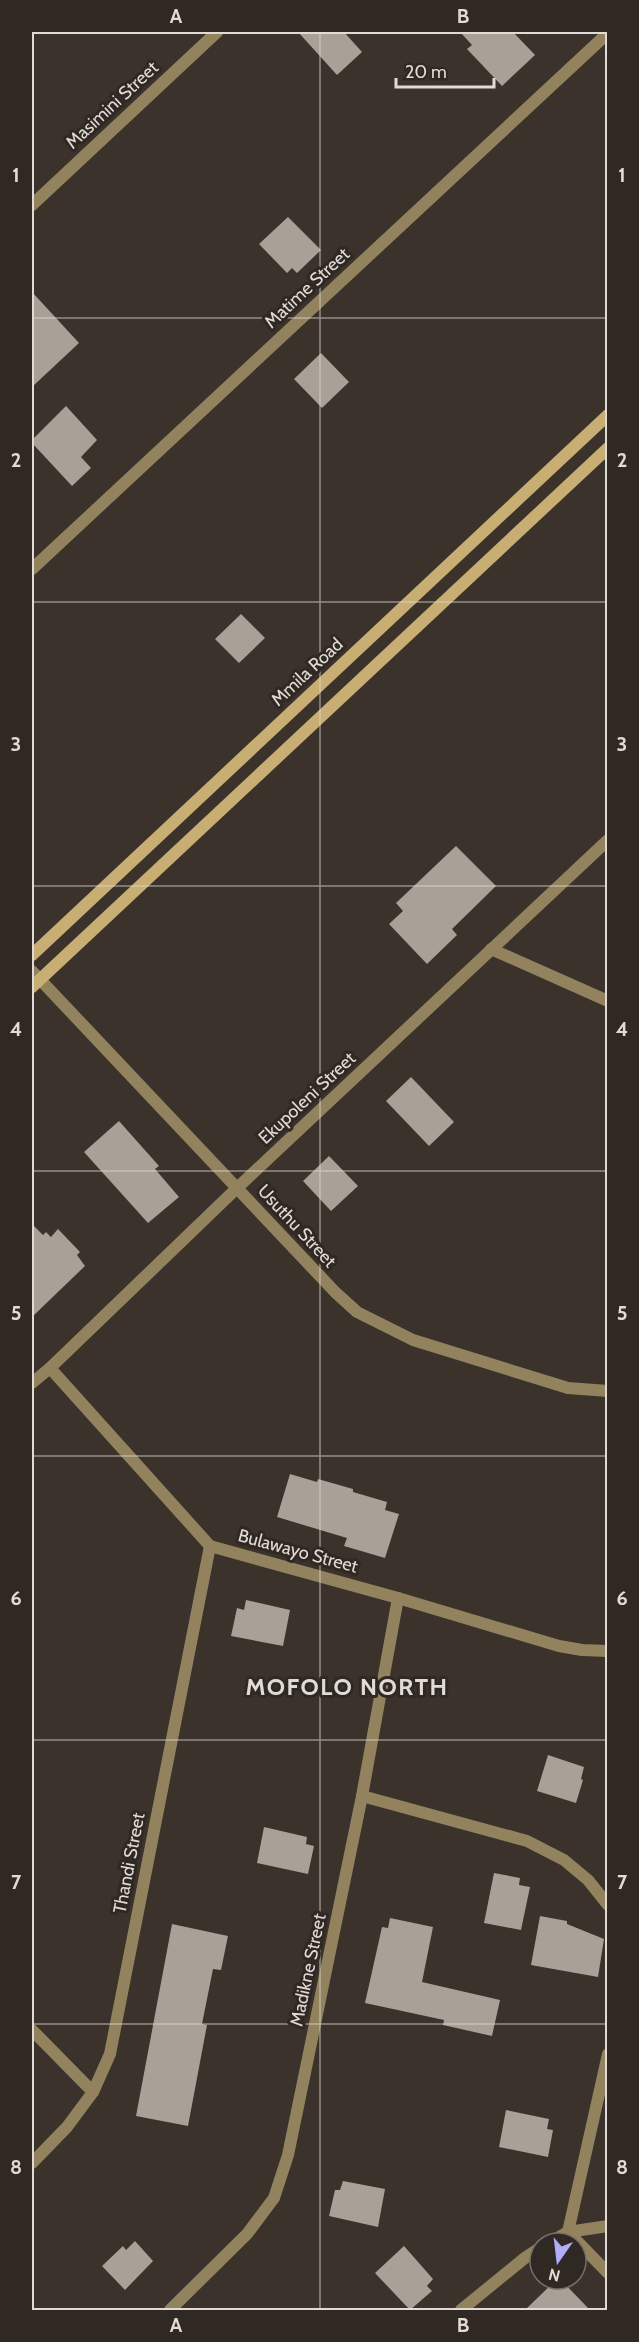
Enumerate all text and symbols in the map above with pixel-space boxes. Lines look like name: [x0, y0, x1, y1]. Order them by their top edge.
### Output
text: A: [170, 4, 183, 28]
text: B: [457, 4, 469, 28]
scale bar: [396, 51, 494, 89]
street label: Masimini Street: [61, 57, 163, 153]
text: 20 m: [405, 61, 447, 83]
text: 1: [12, 163, 20, 187]
text: 1: [618, 163, 626, 187]
street label: Matime Street: [260, 243, 354, 333]
text: 2: [11, 448, 21, 472]
text: 2: [617, 448, 627, 472]
street label: Mmila Road: [267, 633, 347, 711]
text: 3: [11, 732, 21, 756]
text: 3: [617, 732, 627, 756]
text: 4: [10, 1017, 22, 1041]
text: 4: [616, 1017, 628, 1041]
street label: Ekupoleni Street: [254, 1047, 360, 1149]
street label: Usuthu Street: [253, 1180, 341, 1272]
text: 5: [11, 1301, 21, 1325]
text: 5: [617, 1301, 627, 1325]
street label: Bulawayo Street: [236, 1524, 360, 1578]
text: 6: [10, 1586, 22, 1610]
text: 6: [616, 1586, 628, 1610]
district label: MOFOLO NORTH: [245, 1672, 449, 1701]
street label: Thandi Street: [108, 1811, 150, 1915]
text: 7: [11, 1870, 22, 1894]
text: 7: [617, 1870, 628, 1894]
street label: Madikne Street: [285, 1912, 331, 2028]
text: 8: [10, 2155, 22, 2179]
text: 8: [616, 2155, 628, 2179]
north arrow: [528, 2231, 588, 2291]
text: N: [547, 2264, 562, 2286]
text: A: [170, 2313, 183, 2337]
text: B: [457, 2313, 469, 2337]

